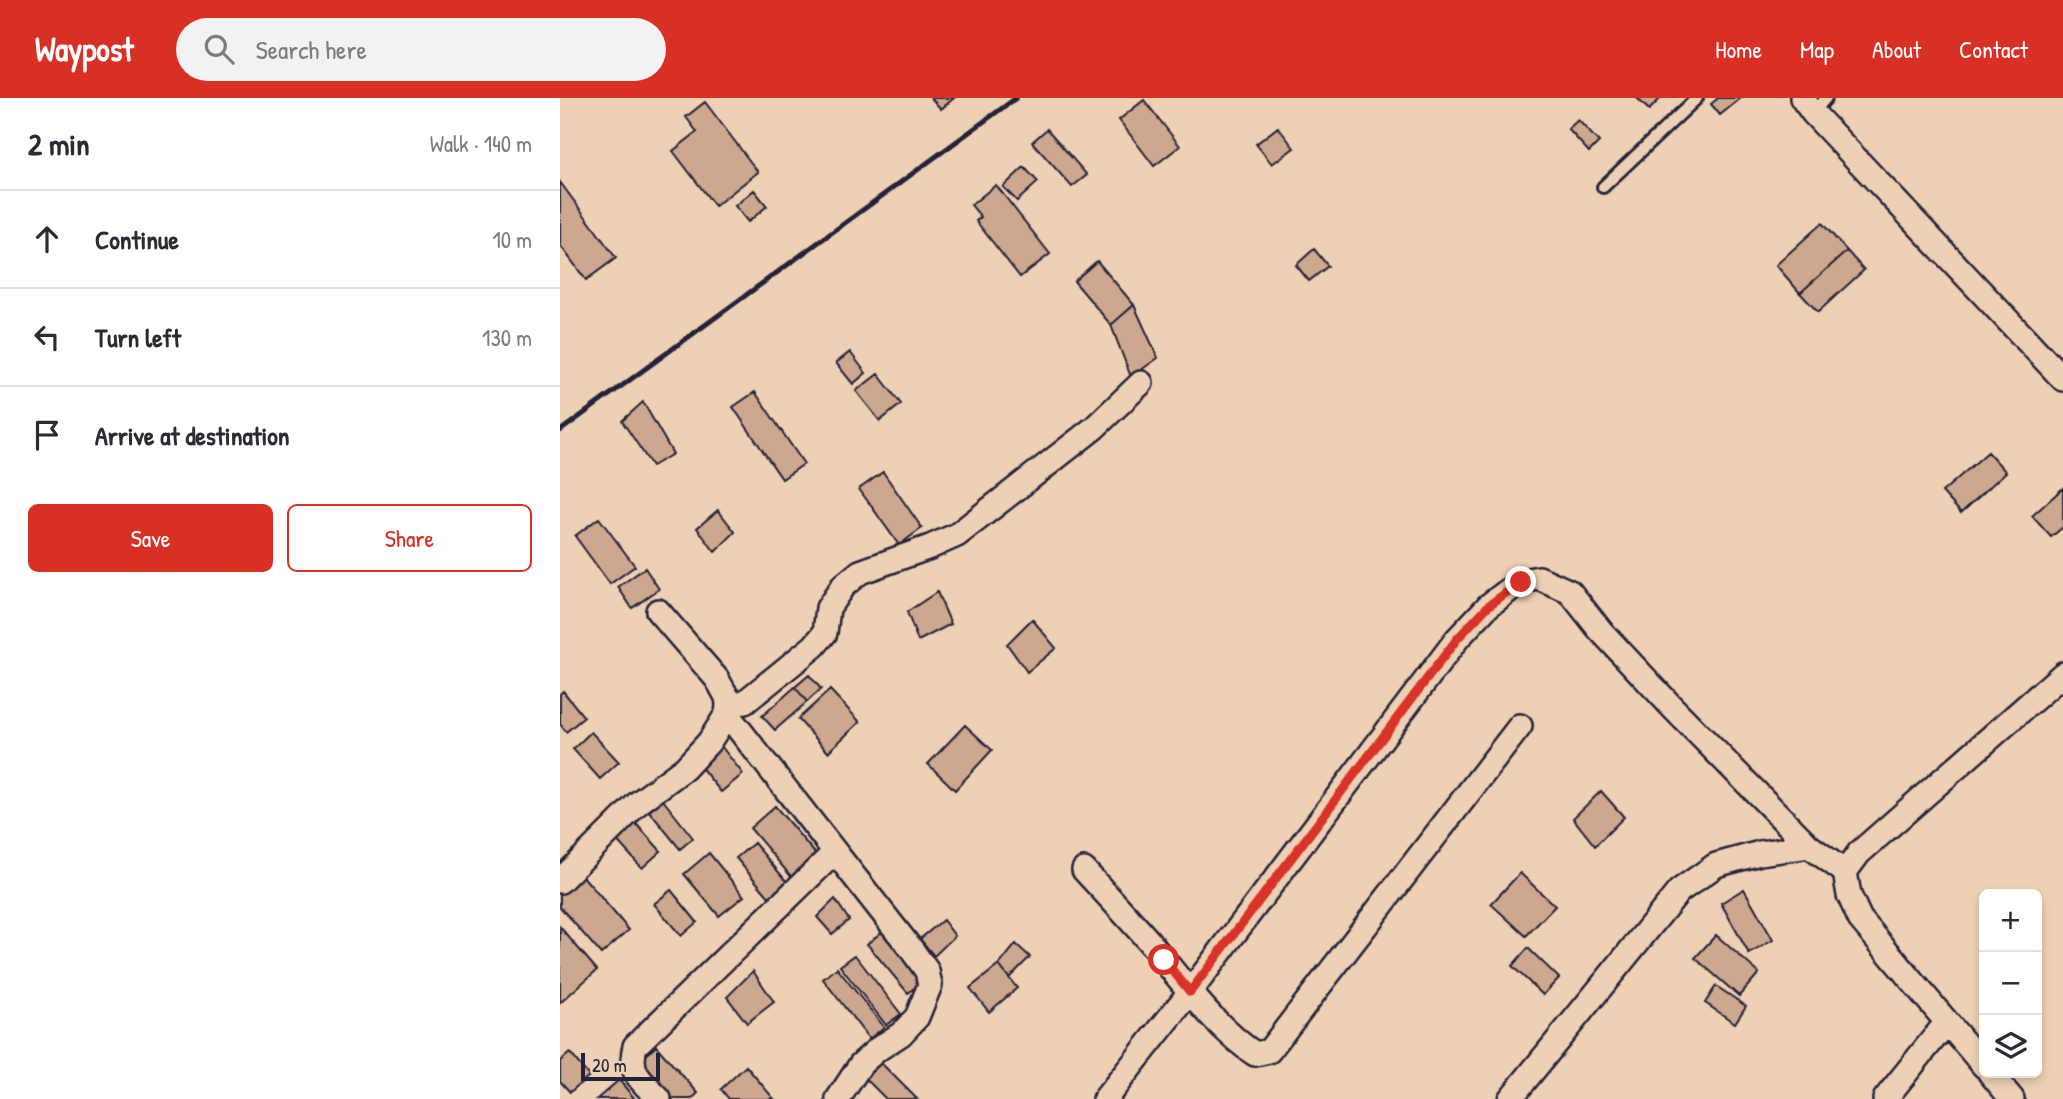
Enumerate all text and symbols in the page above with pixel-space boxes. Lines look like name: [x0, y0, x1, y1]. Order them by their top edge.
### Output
search box: [176, 18, 666, 81]
text: Waypost: [35, 27, 134, 71]
icon: search: [200, 30, 238, 68]
text: Search here: [256, 32, 367, 67]
text: Home: [1715, 33, 1762, 65]
text: Map: [1800, 33, 1834, 65]
text: About: [1872, 33, 1921, 65]
text: Contact: [1959, 33, 2028, 65]
text: 2 min: [28, 124, 90, 164]
text: Walk · 140 m: [430, 128, 532, 159]
icon: ahead: [28, 220, 66, 258]
text: Continue: [95, 222, 179, 257]
text: 10 m: [492, 224, 532, 255]
icon: left: [28, 318, 66, 356]
text: Turn left: [95, 320, 181, 355]
text: 130 m: [482, 322, 532, 353]
icon: arrive: [28, 416, 66, 454]
text: Arrive at destination: [95, 418, 290, 453]
button: Save: [28, 504, 273, 572]
button: Share: [287, 504, 532, 572]
route end: [1505, 566, 1536, 597]
map controls: [1979, 889, 2042, 1078]
button: +: [1979, 889, 2042, 952]
route start: [1148, 944, 1179, 975]
button: −: [1979, 952, 2042, 1015]
button: layers: [1979, 1015, 2042, 1078]
scale bar: [581, 1050, 660, 1082]
text: 20 m: [592, 1052, 627, 1078]

